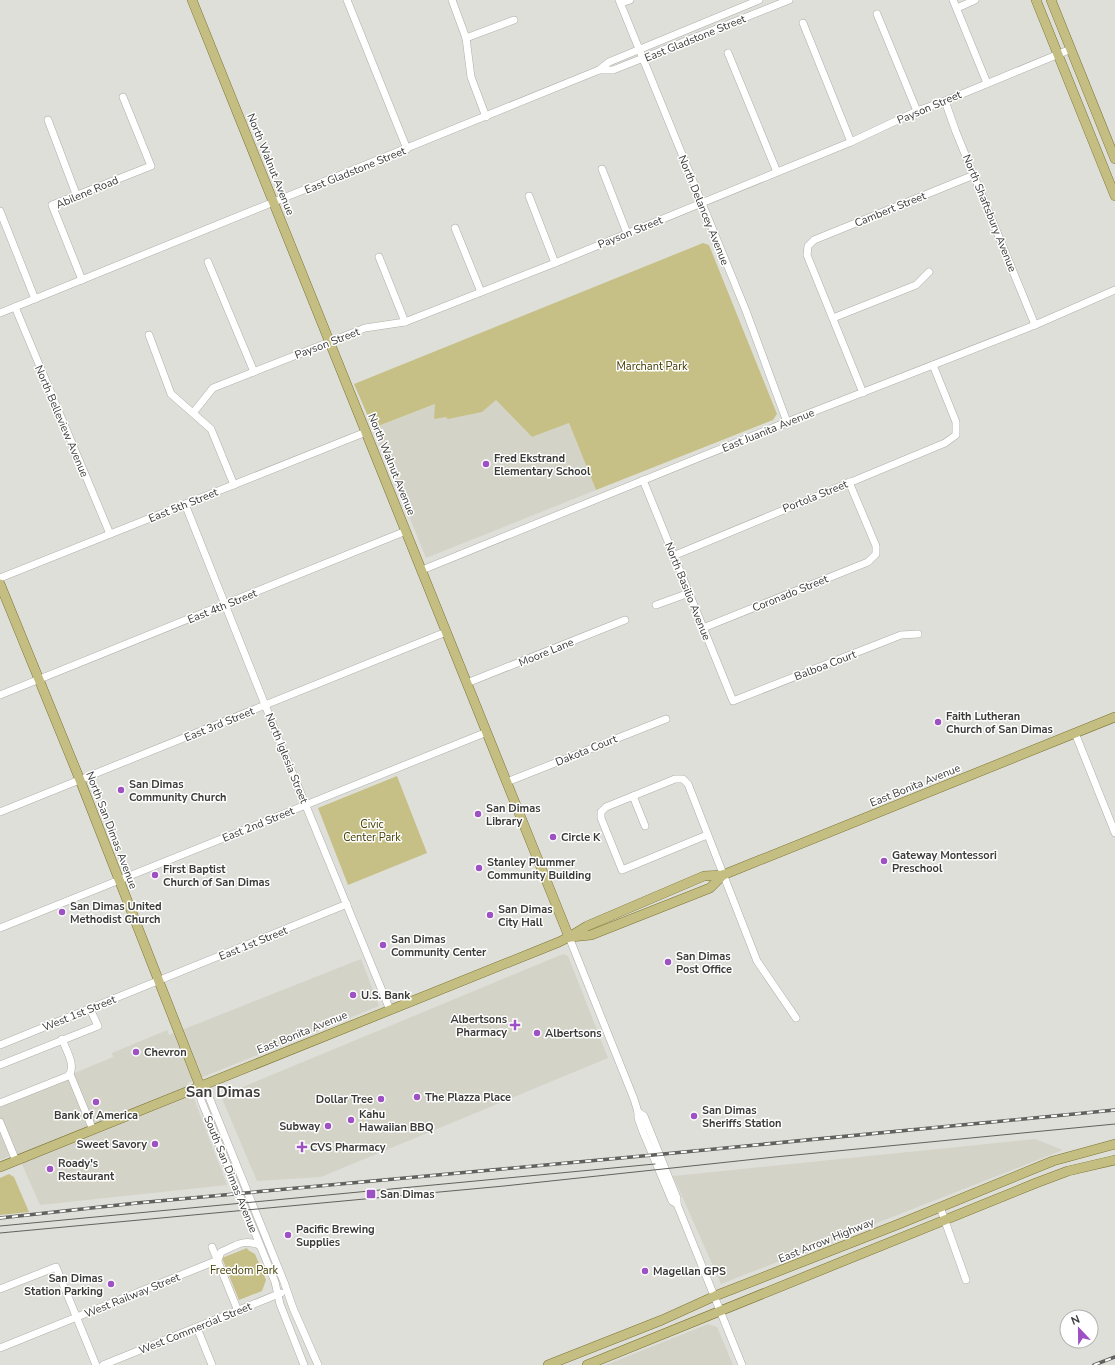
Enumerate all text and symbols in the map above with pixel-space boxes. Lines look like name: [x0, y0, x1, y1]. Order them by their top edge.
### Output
street label: East Gladstone Street: [642, 11, 748, 66]
street label: Payson Street: [895, 87, 964, 128]
street label: North Walnut Avenue: [243, 111, 298, 217]
street label: East Gladstone Street: [302, 143, 408, 198]
street label: North Shaftsbury Avenue: [959, 152, 1020, 274]
street label: North Delancey Avenue: [675, 153, 733, 268]
street label: Abilene Road: [54, 173, 121, 212]
street label: Cambert Street: [852, 188, 928, 231]
street label: Payson Street: [596, 213, 665, 252]
street label: Payson Street: [293, 324, 362, 363]
park label: Marchant Park: [616, 359, 688, 374]
street label: North Belleview Avenue: [31, 363, 92, 480]
street label: East Juanita Avenue: [720, 405, 817, 456]
street label: North Walnut Avenue: [364, 411, 419, 517]
place label: Fred Ekstrand Elementary School: [494, 451, 591, 479]
marker: Fred Ekstrand Elementary School: [481, 459, 491, 469]
street label: Portola Street: [780, 477, 850, 516]
street label: East 5th Street: [146, 485, 220, 526]
street label: North Basilio Avenue: [661, 540, 714, 643]
street label: Coronado Street: [750, 571, 830, 616]
street label: East 4th Street: [185, 586, 259, 627]
street label: Moore Lane: [516, 635, 576, 670]
street label: Balboa Court: [792, 647, 858, 684]
street label: East 3rd Street: [182, 704, 256, 745]
place label: Faith Lutheran Church of San Dimas: [946, 709, 1053, 737]
street label: North Iglesia Street: [262, 711, 312, 806]
marker: Faith Lutheran Church of San Dimas: [933, 717, 943, 727]
street label: Dakota Court: [553, 731, 619, 770]
street label: East Bonita Avenue: [868, 760, 963, 810]
street label: North San Dimas Avenue: [82, 769, 141, 891]
place label: San Dimas Community Church: [129, 777, 227, 805]
marker: San Dimas Community Church: [116, 785, 126, 795]
place label: San Dimas Library: [486, 801, 541, 829]
street label: East 2nd Street: [220, 803, 296, 846]
marker: San Dimas Library: [473, 809, 483, 819]
park label: Civic Center Park: [343, 817, 401, 845]
place label: Circle K: [561, 830, 601, 845]
marker: Circle K: [548, 832, 558, 842]
place label: Gateway Montessori Preschool: [892, 848, 997, 876]
place label: Stanley Plummer Community Building: [487, 855, 591, 883]
marker: Gateway Montessori Preschool: [879, 856, 889, 866]
place label: First Baptist Church of San Dimas: [163, 862, 270, 890]
marker: Stanley Plummer Community Building: [474, 863, 484, 873]
marker: First Baptist Church of San Dimas: [150, 870, 160, 880]
place label: San Dimas United Methodist Church: [70, 899, 162, 927]
place label: San Dimas City Hall: [498, 902, 553, 930]
marker: San Dimas United Methodist Church: [57, 907, 67, 917]
marker: San Dimas City Hall: [485, 910, 495, 920]
street label: East 1st Street: [217, 923, 290, 964]
place label: San Dimas Community Center: [391, 932, 487, 960]
marker: San Dimas Community Center: [378, 940, 388, 950]
place label: San Dimas Post Office: [676, 949, 732, 977]
marker: San Dimas Post Office: [663, 957, 673, 967]
place label: U.S. Bank: [361, 988, 411, 1003]
marker: U.S. Bank: [348, 990, 358, 1000]
street label: West 1st Street: [40, 992, 118, 1035]
street label: East Bonita Avenue: [255, 1007, 350, 1057]
place label: Albertsons Pharmacy: [450, 1012, 507, 1040]
marker: Albertsons Pharmacy: [510, 1020, 520, 1030]
place label: Albertsons: [545, 1026, 602, 1041]
marker: Albertsons: [532, 1028, 542, 1038]
place label: Chevron: [144, 1045, 187, 1060]
marker: Chevron: [131, 1047, 141, 1057]
district label: San Dimas: [186, 1082, 260, 1102]
place label: The Plazza Place: [425, 1090, 511, 1105]
place label: Dollar Tree: [316, 1092, 373, 1107]
marker: The Plazza Place: [412, 1092, 422, 1102]
marker: Dollar Tree: [376, 1094, 386, 1104]
marker: Bank of America: [91, 1097, 101, 1107]
place label: San Dimas Sheriffs Station: [702, 1103, 781, 1131]
place label: Kahu Hawaiian BBQ: [359, 1107, 434, 1135]
place label: Bank of America: [54, 1108, 138, 1123]
marker: San Dimas Sheriffs Station: [689, 1111, 699, 1121]
street label: South San Dimas Avenue: [200, 1113, 261, 1235]
marker: Kahu Hawaiian BBQ: [346, 1115, 356, 1125]
place label: Subway: [279, 1119, 320, 1134]
marker: Subway: [323, 1121, 333, 1131]
place label: Sweet Savory: [76, 1137, 147, 1152]
marker: Sweet Savory: [150, 1139, 160, 1149]
place label: CVS Pharmacy: [310, 1140, 386, 1155]
marker: CVS Pharmacy: [297, 1142, 307, 1152]
place label: Roady's Restaurant: [58, 1156, 115, 1184]
marker: Roady's Restaurant: [45, 1164, 55, 1174]
place label: San Dimas: [380, 1187, 435, 1202]
marker: San Dimas: [365, 1188, 377, 1200]
street label: East Arrow Highway: [776, 1214, 877, 1267]
place label: Pacific Brewing Supplies: [296, 1222, 375, 1250]
marker: Pacific Brewing Supplies: [283, 1230, 293, 1240]
park label: Freedom Park: [210, 1263, 279, 1278]
place label: Magellan GPS: [653, 1264, 726, 1279]
marker: Magellan GPS: [640, 1266, 650, 1276]
street label: West Railway Street: [82, 1269, 182, 1321]
place label: San Dimas Station Parking: [24, 1271, 103, 1299]
marker: San Dimas Station Parking: [106, 1279, 116, 1289]
street label: West Commercial Street: [137, 1299, 254, 1358]
north arrow: [1059, 1309, 1099, 1349]
text: N: [1069, 1312, 1082, 1329]

